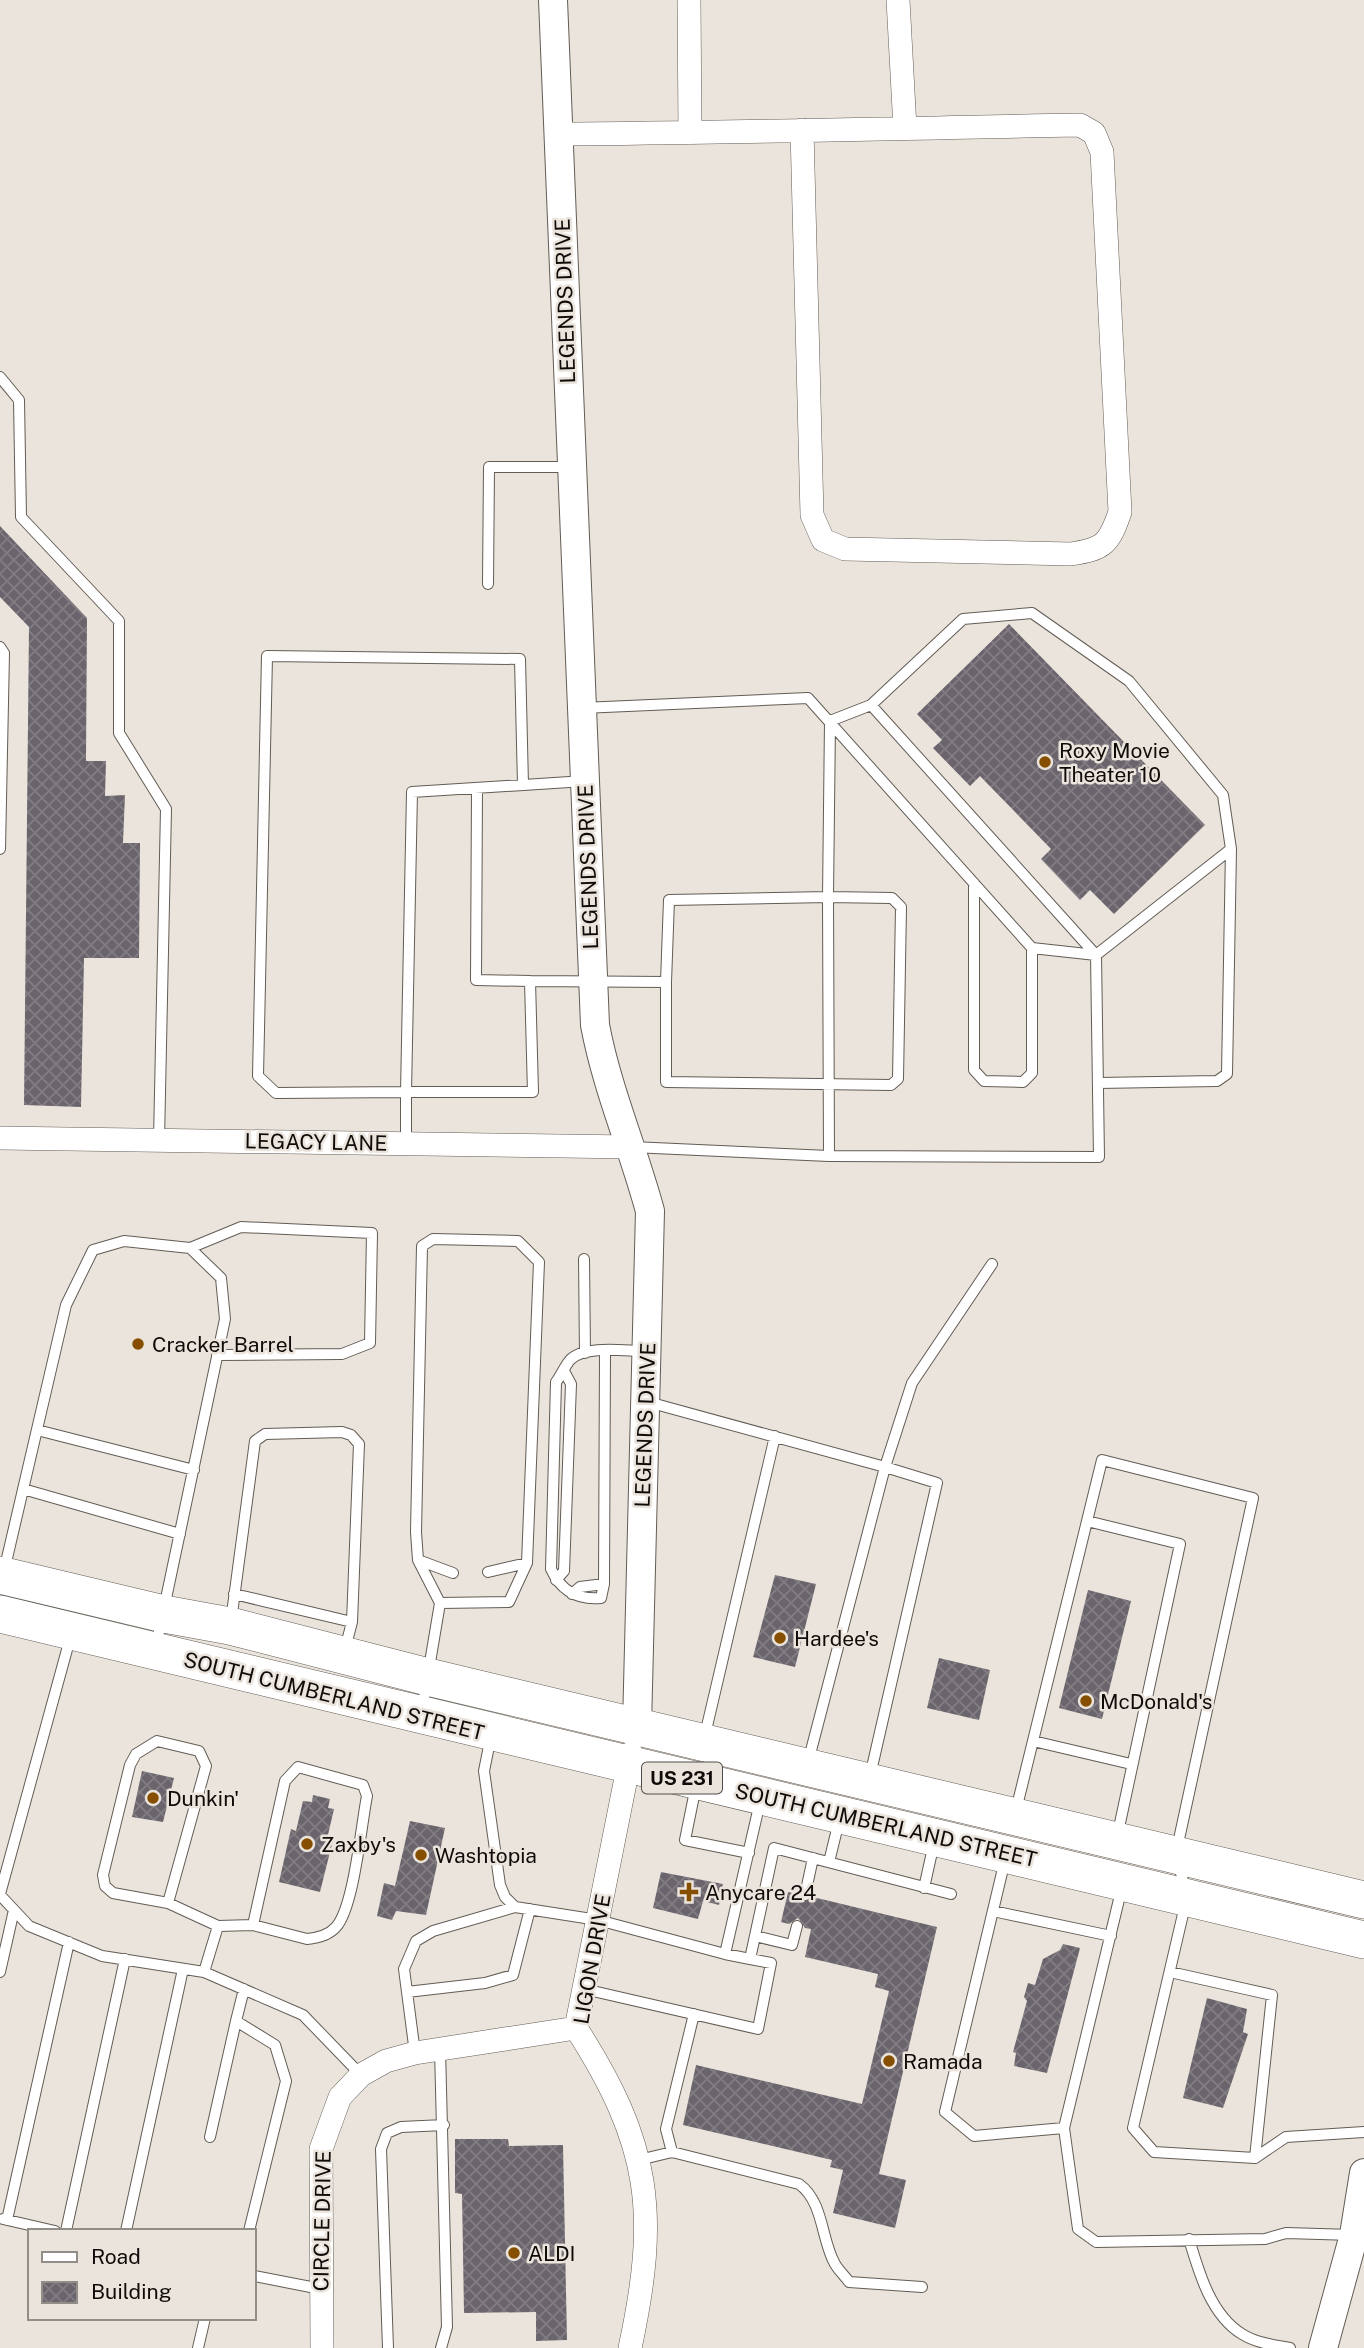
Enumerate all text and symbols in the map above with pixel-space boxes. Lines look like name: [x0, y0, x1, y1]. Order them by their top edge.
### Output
street label: LEGENDS DRIVE: [550, 218, 580, 384]
place label: Roxy Movie Theater 10: [1059, 738, 1170, 787]
marker: Roxy Movie Theater 10: [1037, 754, 1053, 770]
street label: LEGENDS DRIVE: [573, 784, 603, 950]
street label: LEGACY LANE: [244, 1128, 388, 1156]
place label: Cracker Barrel: [152, 1332, 294, 1357]
marker: Cracker Barrel: [130, 1336, 146, 1352]
street label: LEGENDS DRIVE: [630, 1342, 660, 1508]
place label: Hardee's: [794, 1626, 879, 1651]
marker: Hardee's: [772, 1630, 788, 1646]
street label: SOUTH CUMBERLAND STREET: [181, 1647, 487, 1745]
place label: McDonald's: [1100, 1689, 1212, 1714]
marker: McDonald's: [1078, 1693, 1094, 1709]
road number: US 231: [642, 1762, 722, 1794]
street label: SOUTH CUMBERLAND STREET: [733, 1778, 1039, 1872]
place label: Dunkin': [167, 1786, 239, 1811]
marker: Dunkin': [145, 1790, 161, 1806]
place label: Zaxby's: [321, 1832, 396, 1857]
marker: Zaxby's: [299, 1836, 315, 1852]
place label: Washtopia: [435, 1843, 537, 1868]
marker: Washtopia: [413, 1847, 429, 1863]
place label: Anycare 24: [705, 1880, 816, 1905]
marker: Anycare 24: [679, 1882, 699, 1902]
street label: LIGON DRIVE: [568, 1892, 616, 2026]
place label: Ramada: [903, 2049, 983, 2074]
marker: Ramada: [881, 2053, 897, 2069]
street label: CIRCLE DRIVE: [308, 2150, 336, 2292]
legend: [28, 2229, 256, 2320]
place label: ALDI: [528, 2241, 576, 2266]
text: Road: [91, 2244, 141, 2269]
marker: ALDI: [506, 2245, 522, 2261]
text: Building: [91, 2279, 172, 2304]

